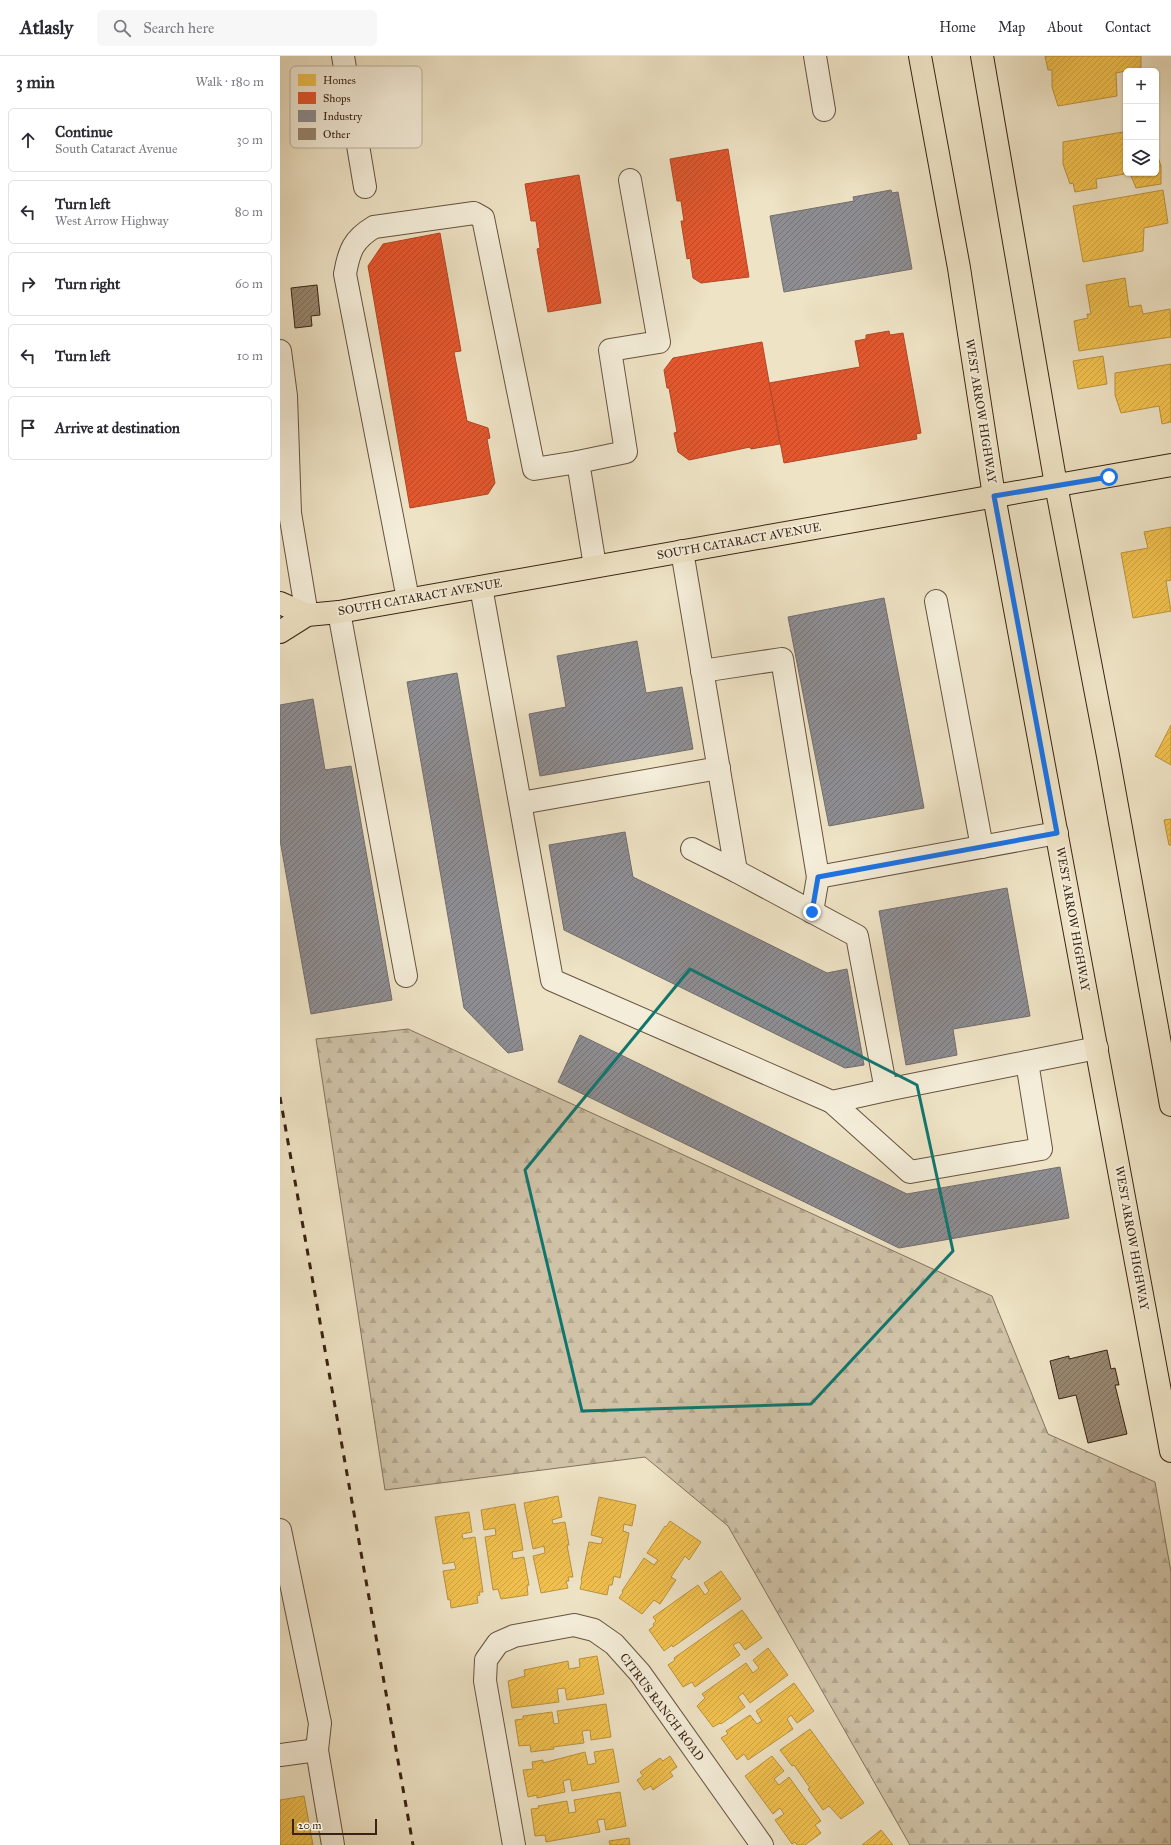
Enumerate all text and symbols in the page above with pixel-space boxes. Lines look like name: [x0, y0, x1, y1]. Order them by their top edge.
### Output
search box: [97, 10, 377, 46]
text: Atlasly: [20, 16, 73, 39]
icon: search: [111, 17, 133, 39]
text: Search here: [143, 19, 214, 37]
text: Home: [939, 19, 976, 36]
text: Map: [998, 19, 1025, 36]
text: About: [1047, 19, 1083, 36]
text: Contact: [1105, 19, 1151, 36]
legend: [290, 66, 422, 148]
map controls: [1123, 68, 1159, 176]
button: +: [1123, 68, 1159, 104]
text: 3 min: [16, 72, 55, 93]
text: Walk · 180 m: [195, 74, 264, 90]
text: Homes: [323, 74, 356, 87]
text: Shops: [323, 92, 351, 105]
button: −: [1123, 104, 1159, 140]
text: Industry: [323, 110, 363, 123]
text: Continue: [55, 123, 113, 141]
text: Other: [323, 128, 351, 141]
icon: ahead: [17, 129, 39, 151]
text: 30 m: [237, 132, 263, 148]
button: layers: [1123, 140, 1159, 176]
text: South Cataract Avenue: [55, 141, 177, 157]
text: Turn left: [55, 195, 111, 213]
icon: left: [17, 201, 39, 223]
text: 80 m: [235, 204, 263, 220]
text: West Arrow Highway: [55, 213, 169, 229]
icon: right: [17, 273, 39, 295]
text: Turn right: [55, 275, 120, 293]
text: 60 m: [235, 276, 263, 292]
street label: WEST ARROW HIGHWAY: [963, 338, 999, 485]
icon: left: [17, 345, 39, 367]
text: Turn left: [55, 347, 111, 365]
text: 10 m: [237, 348, 263, 364]
icon: arrive: [17, 417, 39, 439]
text: Arrive at destination: [55, 419, 180, 437]
route start: [1100, 468, 1118, 486]
street label: SOUTH CATARACT AVENUE: [656, 520, 822, 562]
street label: SOUTH CATARACT AVENUE: [337, 576, 503, 618]
street label: WEST ARROW HIGHWAY: [1053, 846, 1093, 993]
route end: [803, 903, 821, 921]
street label: WEST ARROW HIGHWAY: [1112, 1165, 1152, 1312]
street label: CITRUS RANCH ROAD: [617, 1650, 707, 1764]
scale bar: [292, 1817, 377, 1836]
text: 20 m: [298, 1819, 321, 1832]

